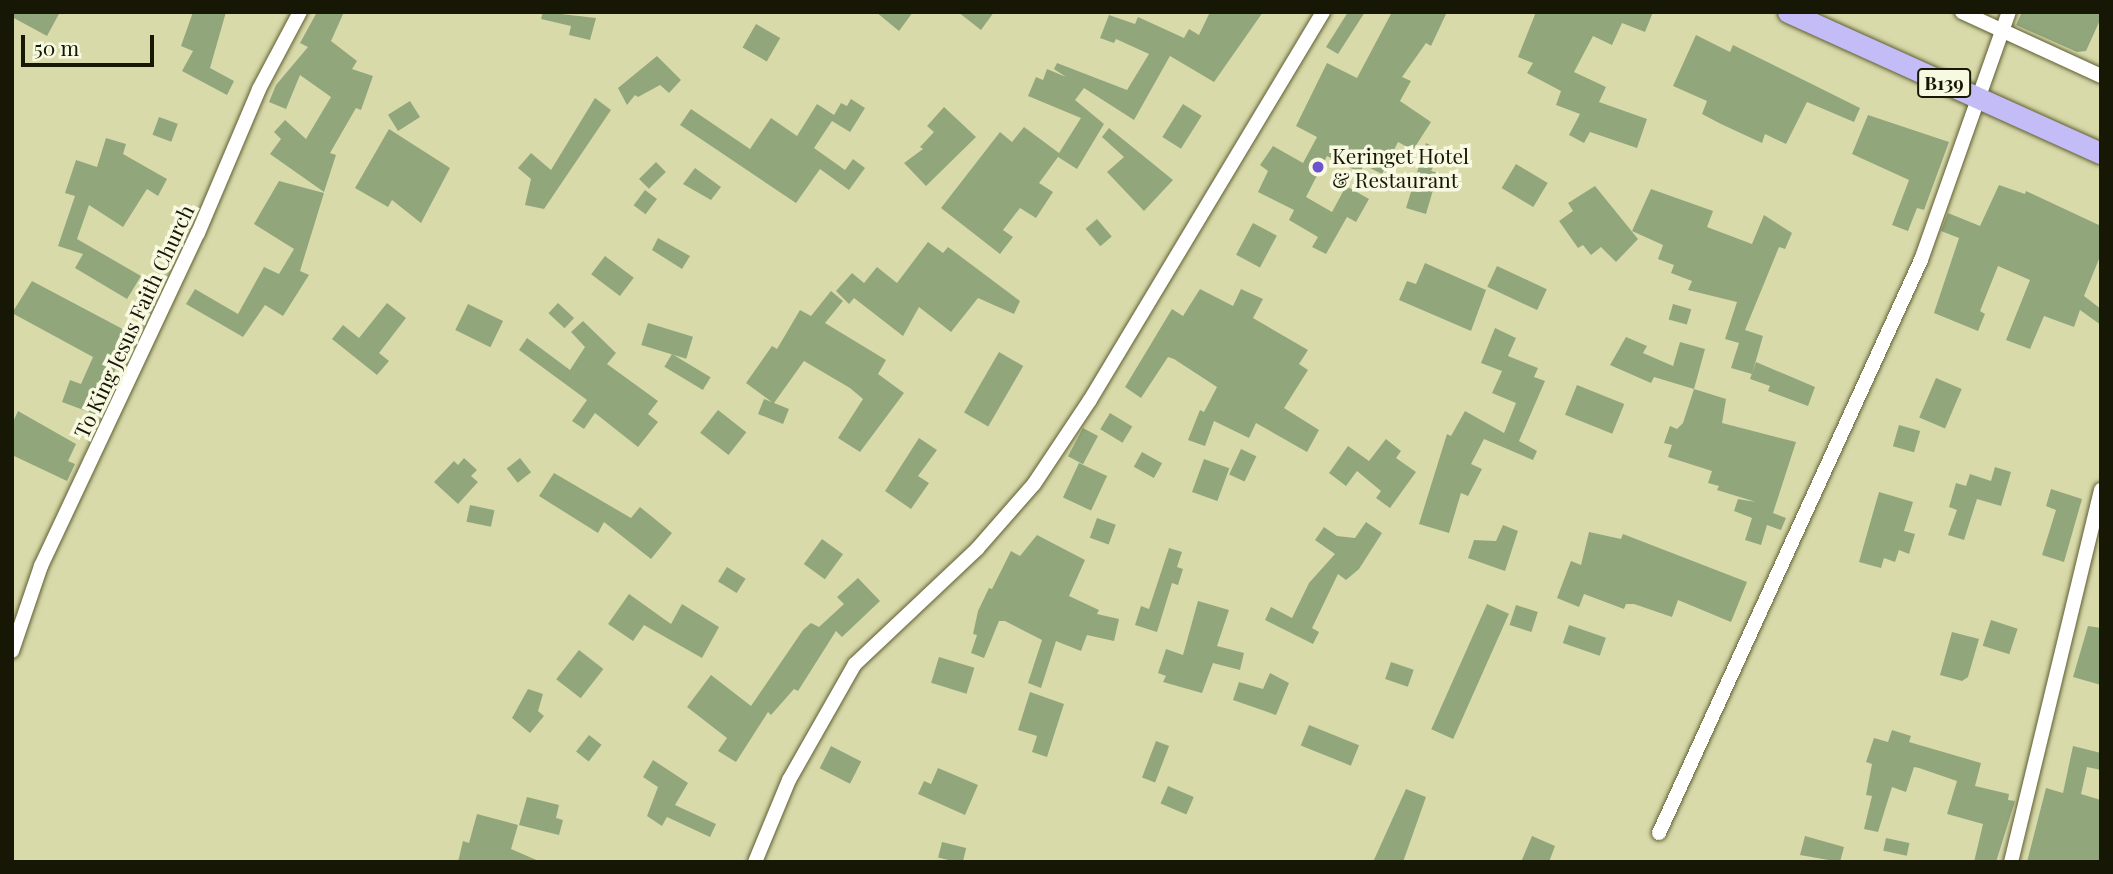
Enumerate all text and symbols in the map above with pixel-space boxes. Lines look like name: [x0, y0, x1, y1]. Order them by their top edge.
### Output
scale bar: [24, 21, 158, 65]
text: 50 m: [34, 33, 79, 61]
road number: B139: [1916, 68, 1972, 99]
place label: Keringet Hotel & Restaurant: [1332, 142, 1469, 192]
marker: Keringet Hotel & Restaurant: [1310, 159, 1326, 175]
street label: To King Jesus Faith Church: [68, 200, 198, 442]

